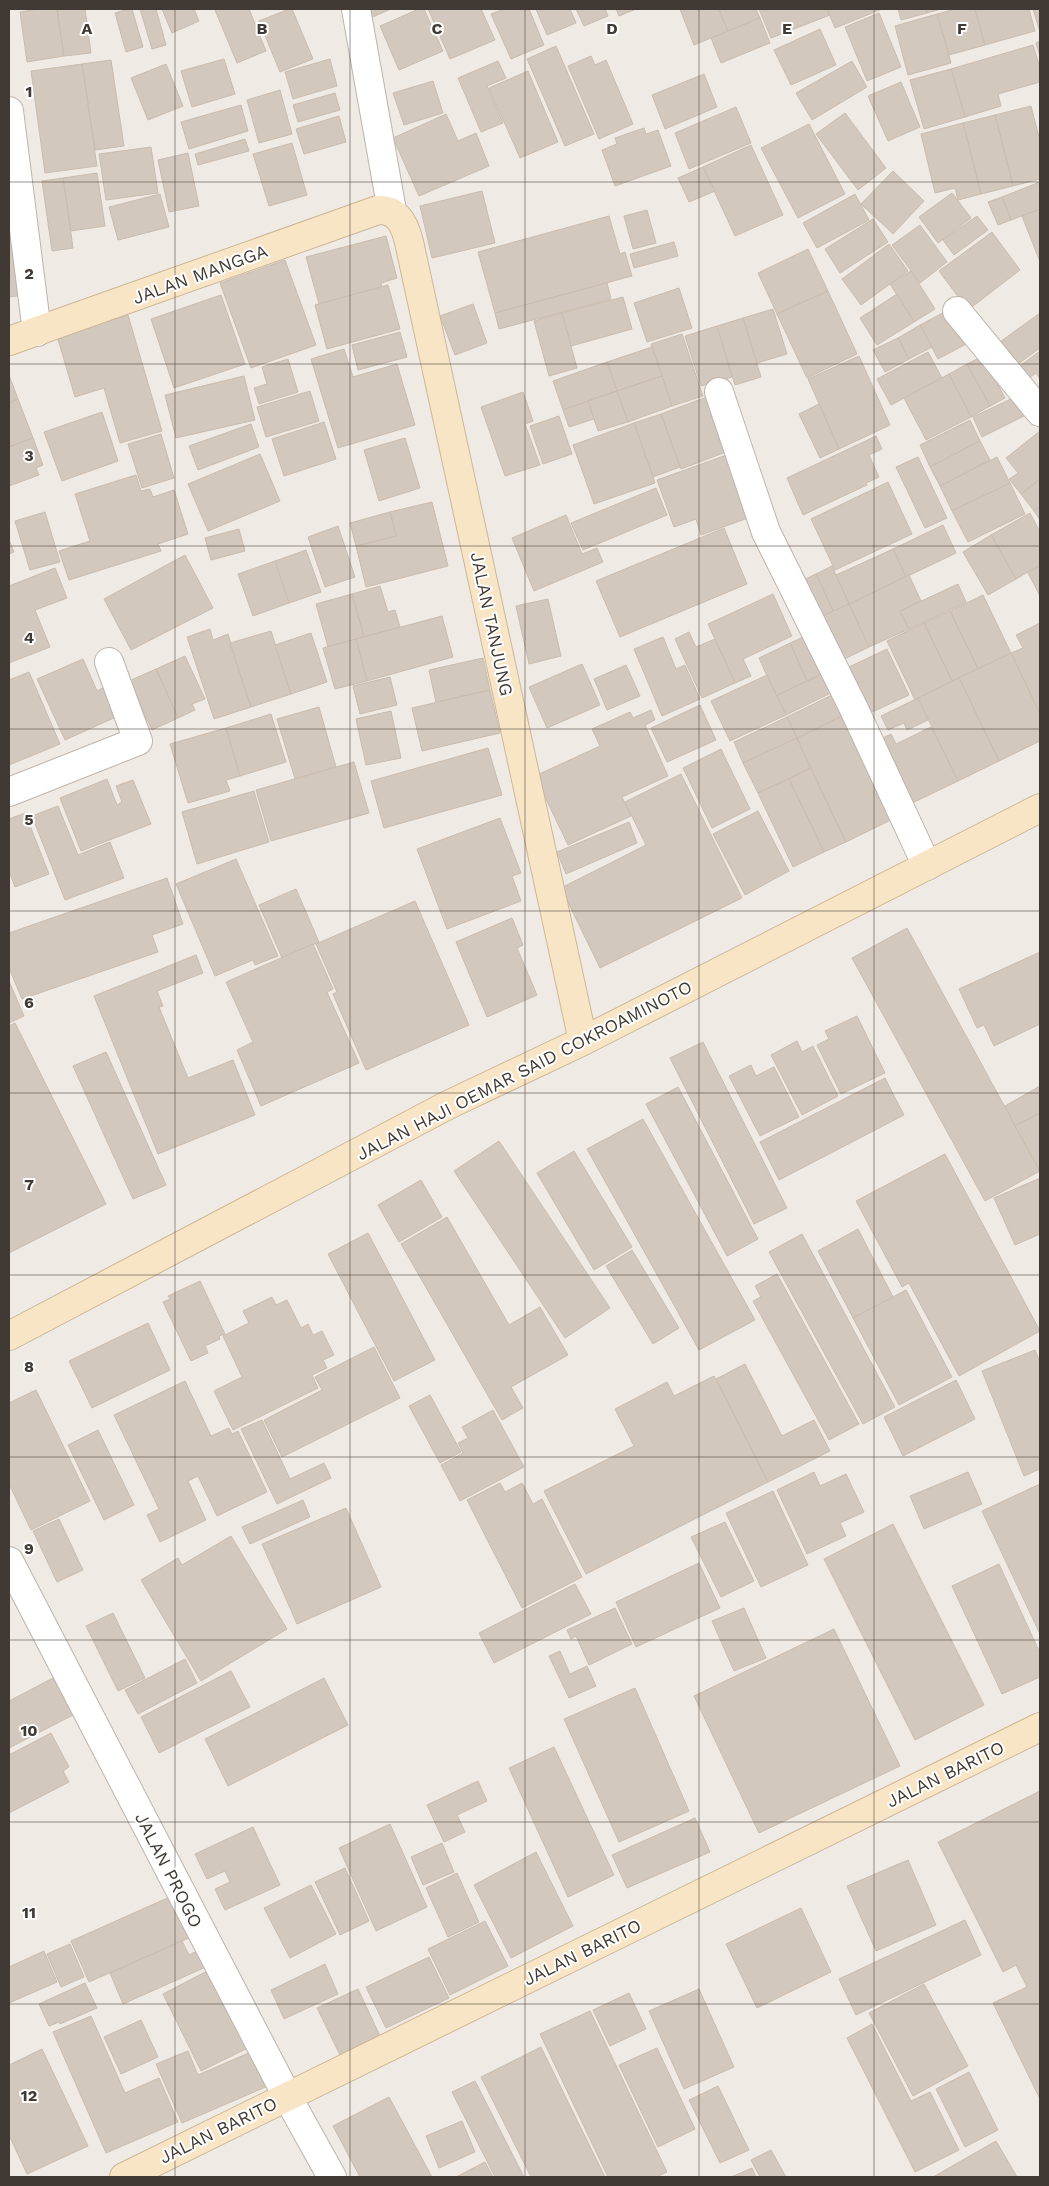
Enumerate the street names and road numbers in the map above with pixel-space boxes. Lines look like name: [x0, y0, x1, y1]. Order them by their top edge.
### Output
street label: JALAN MANGGA: [130, 240, 270, 308]
street label: JALAN TANJUNG: [466, 550, 518, 698]
street label: JALAN HAJI OEMAR SAID COKROAMINOTO: [353, 976, 695, 1164]
street label: JALAN BARITO: [883, 1736, 1007, 1812]
street label: JALAN PROGO: [131, 1809, 207, 1931]
street label: JALAN BARITO: [520, 1914, 644, 1990]
street label: JALAN BARITO: [156, 2092, 280, 2168]

